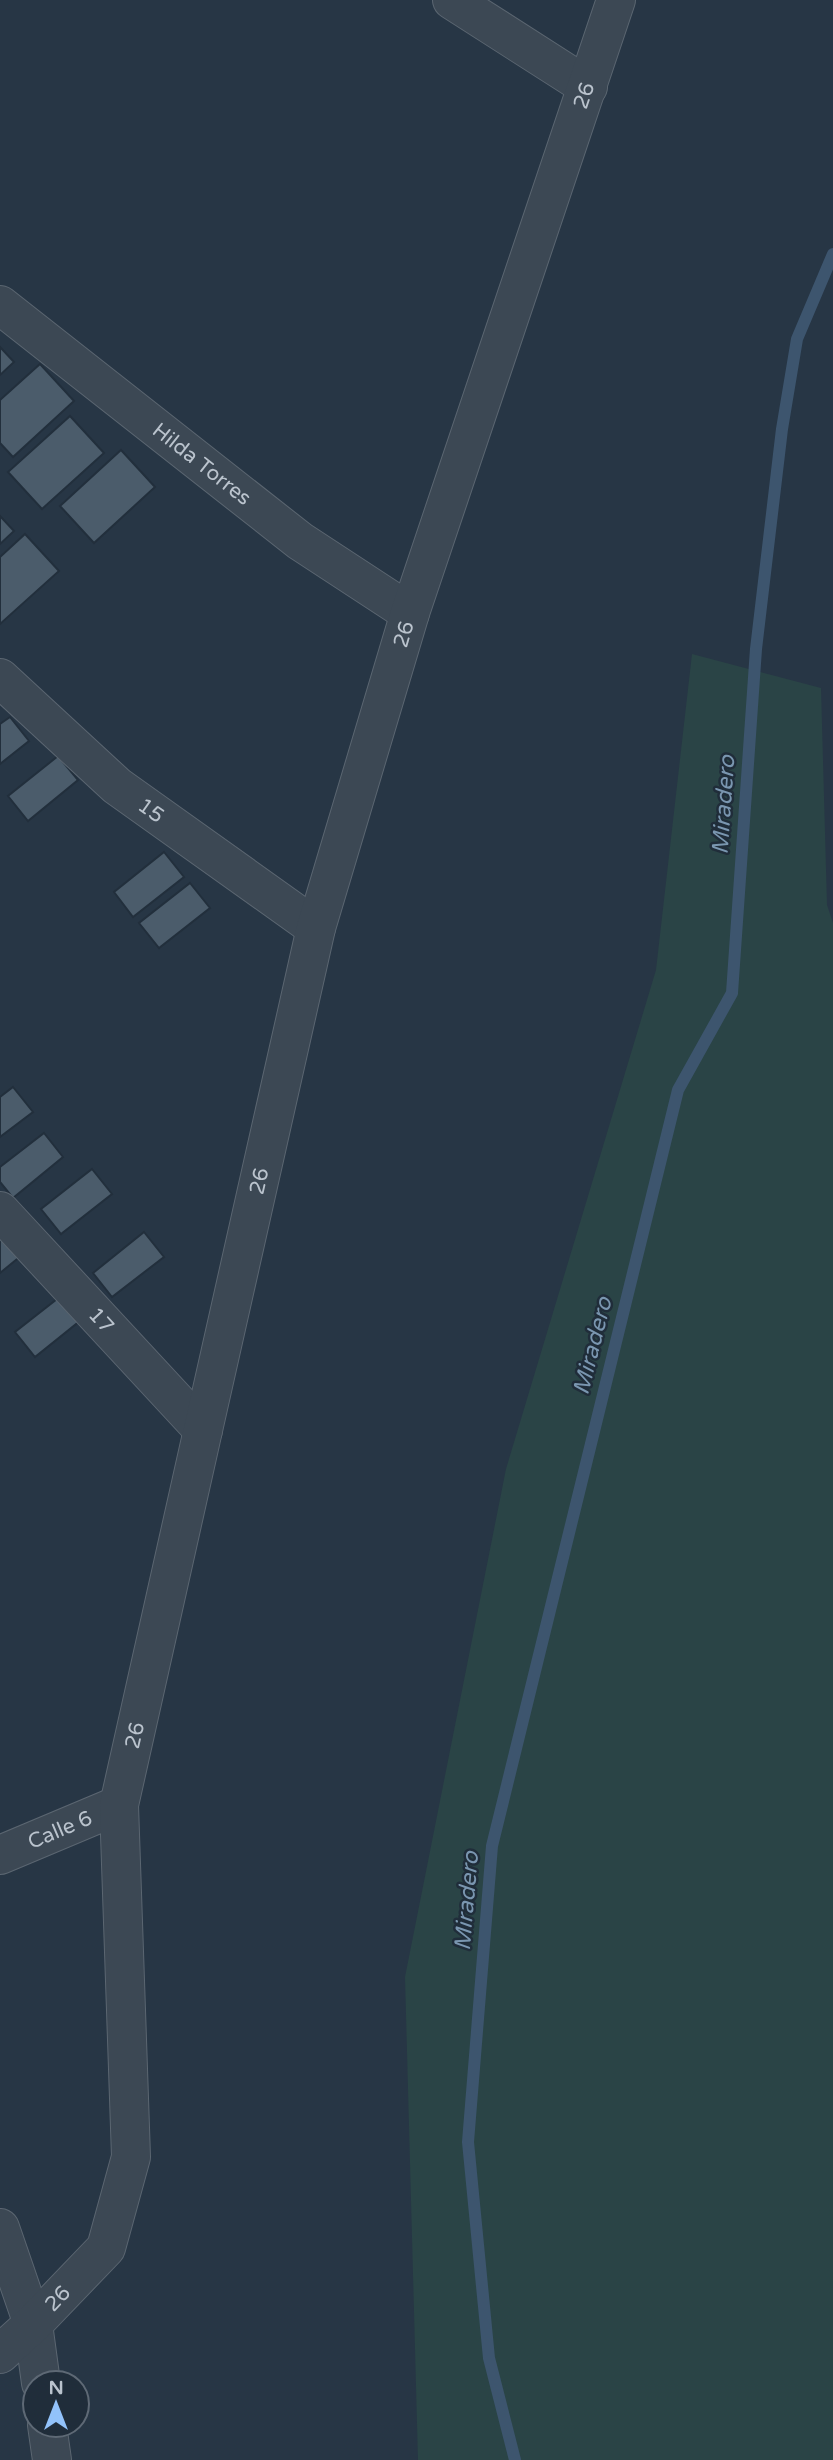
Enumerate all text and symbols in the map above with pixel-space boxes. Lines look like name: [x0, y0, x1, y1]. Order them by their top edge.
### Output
street label: 26: [568, 79, 600, 112]
street label: Hilda Torres: [148, 417, 256, 510]
street label: 26: [388, 618, 419, 650]
water label: Miradero: [707, 753, 742, 856]
street label: 15: [133, 792, 169, 828]
street label: 26: [244, 1165, 274, 1197]
water label: Miradero: [567, 1293, 619, 1398]
street label: 17: [83, 1302, 119, 1338]
street label: 26: [120, 1720, 150, 1751]
street label: Calle 6: [24, 1805, 96, 1854]
water label: Miradero: [449, 1849, 485, 1952]
street label: 26: [39, 2280, 76, 2317]
north arrow: [21, 2369, 91, 2439]
text: N: [48, 2377, 64, 2399]

